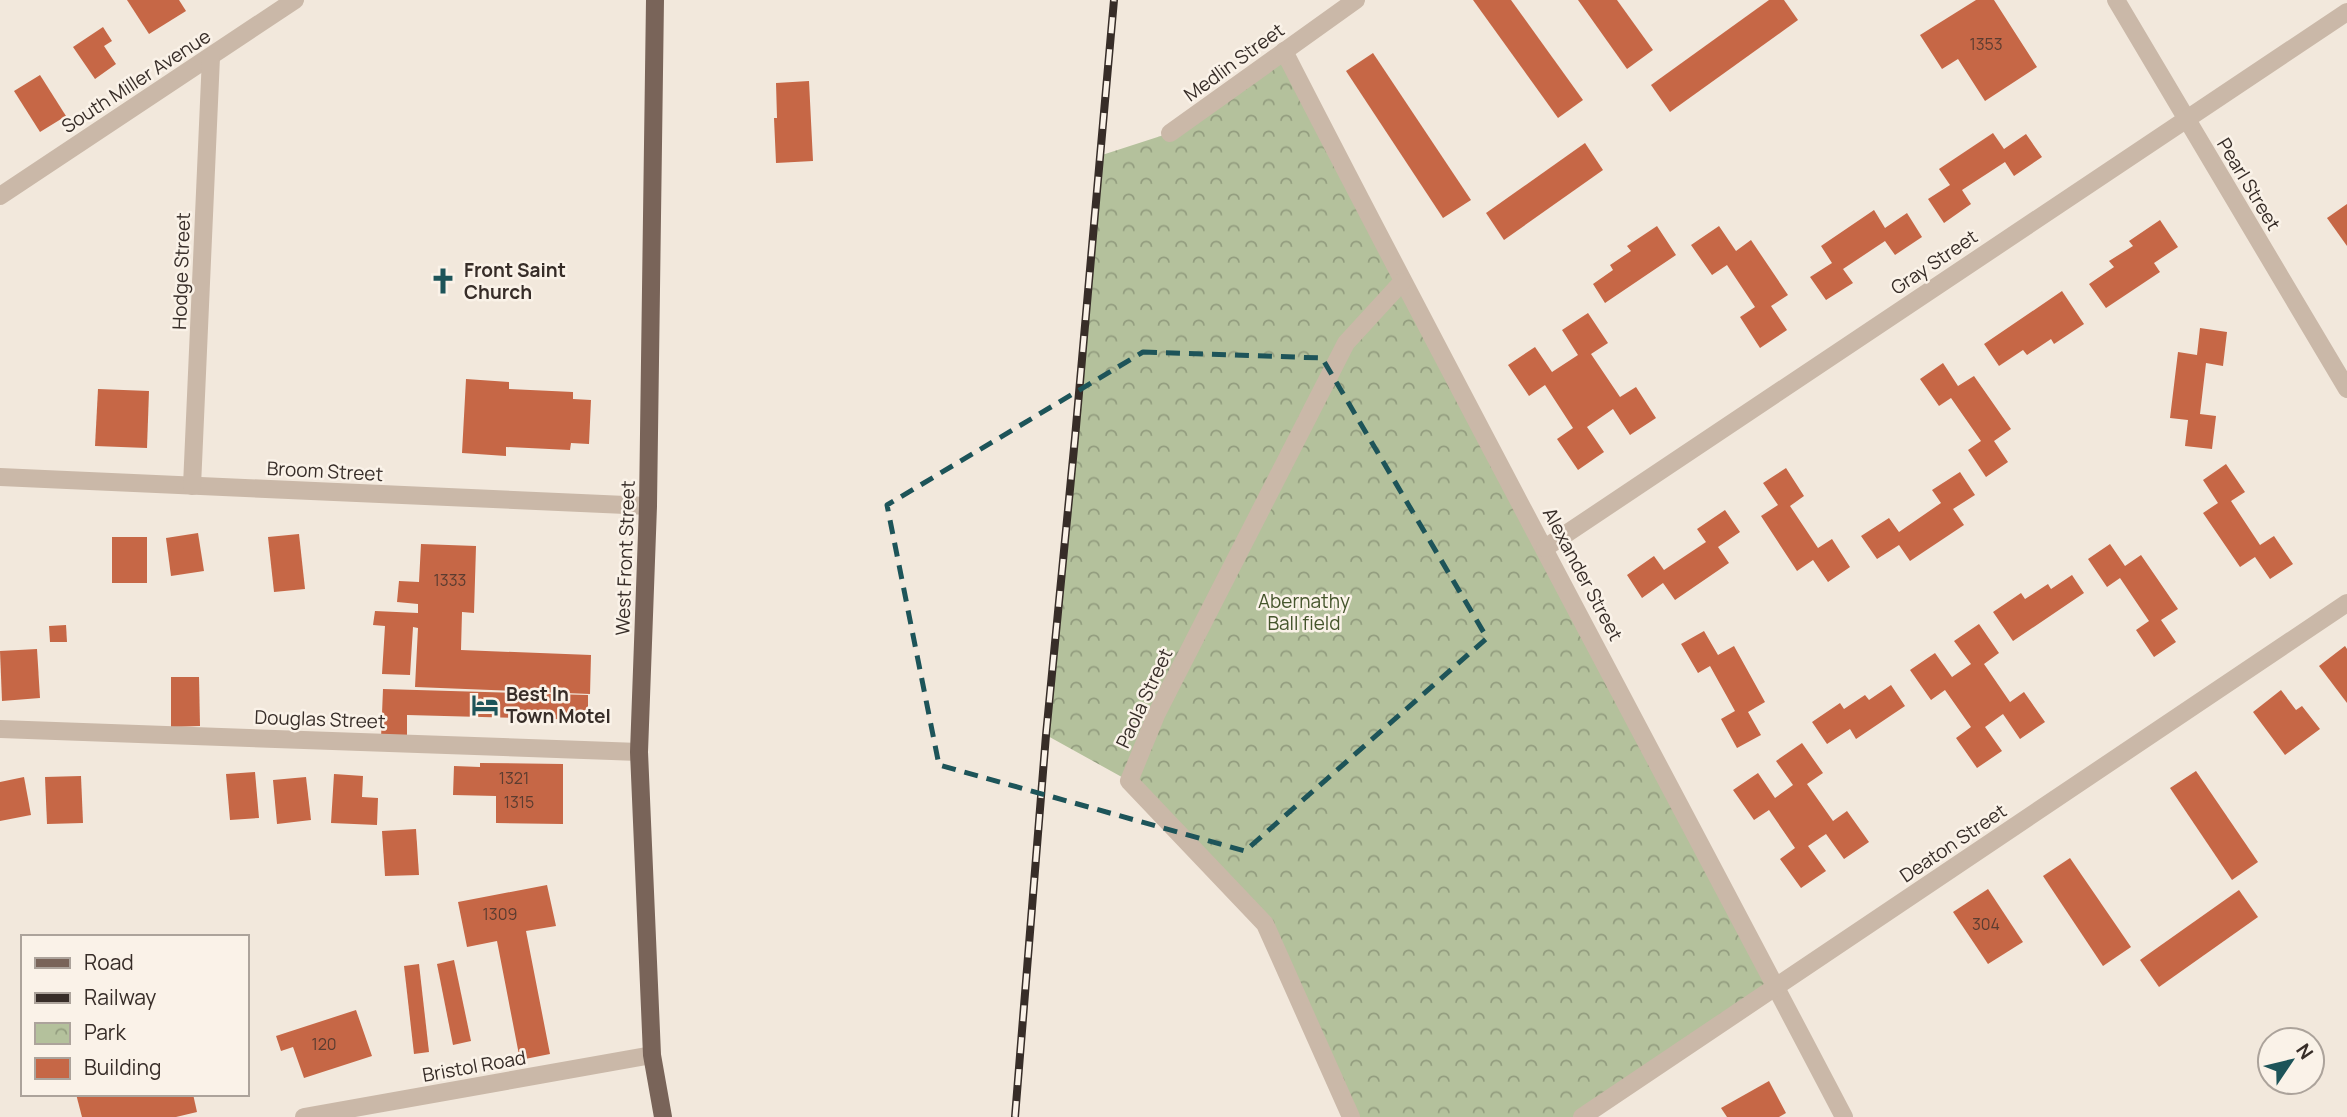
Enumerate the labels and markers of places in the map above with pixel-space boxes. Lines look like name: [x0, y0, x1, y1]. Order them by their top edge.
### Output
place label: Front Saint Church: [464, 257, 566, 305]
church icon: Front Saint Church: [428, 266, 458, 296]
place label: Best In Town Motel: [506, 681, 611, 729]
hotel icon: Best In Town Motel: [470, 690, 500, 720]

